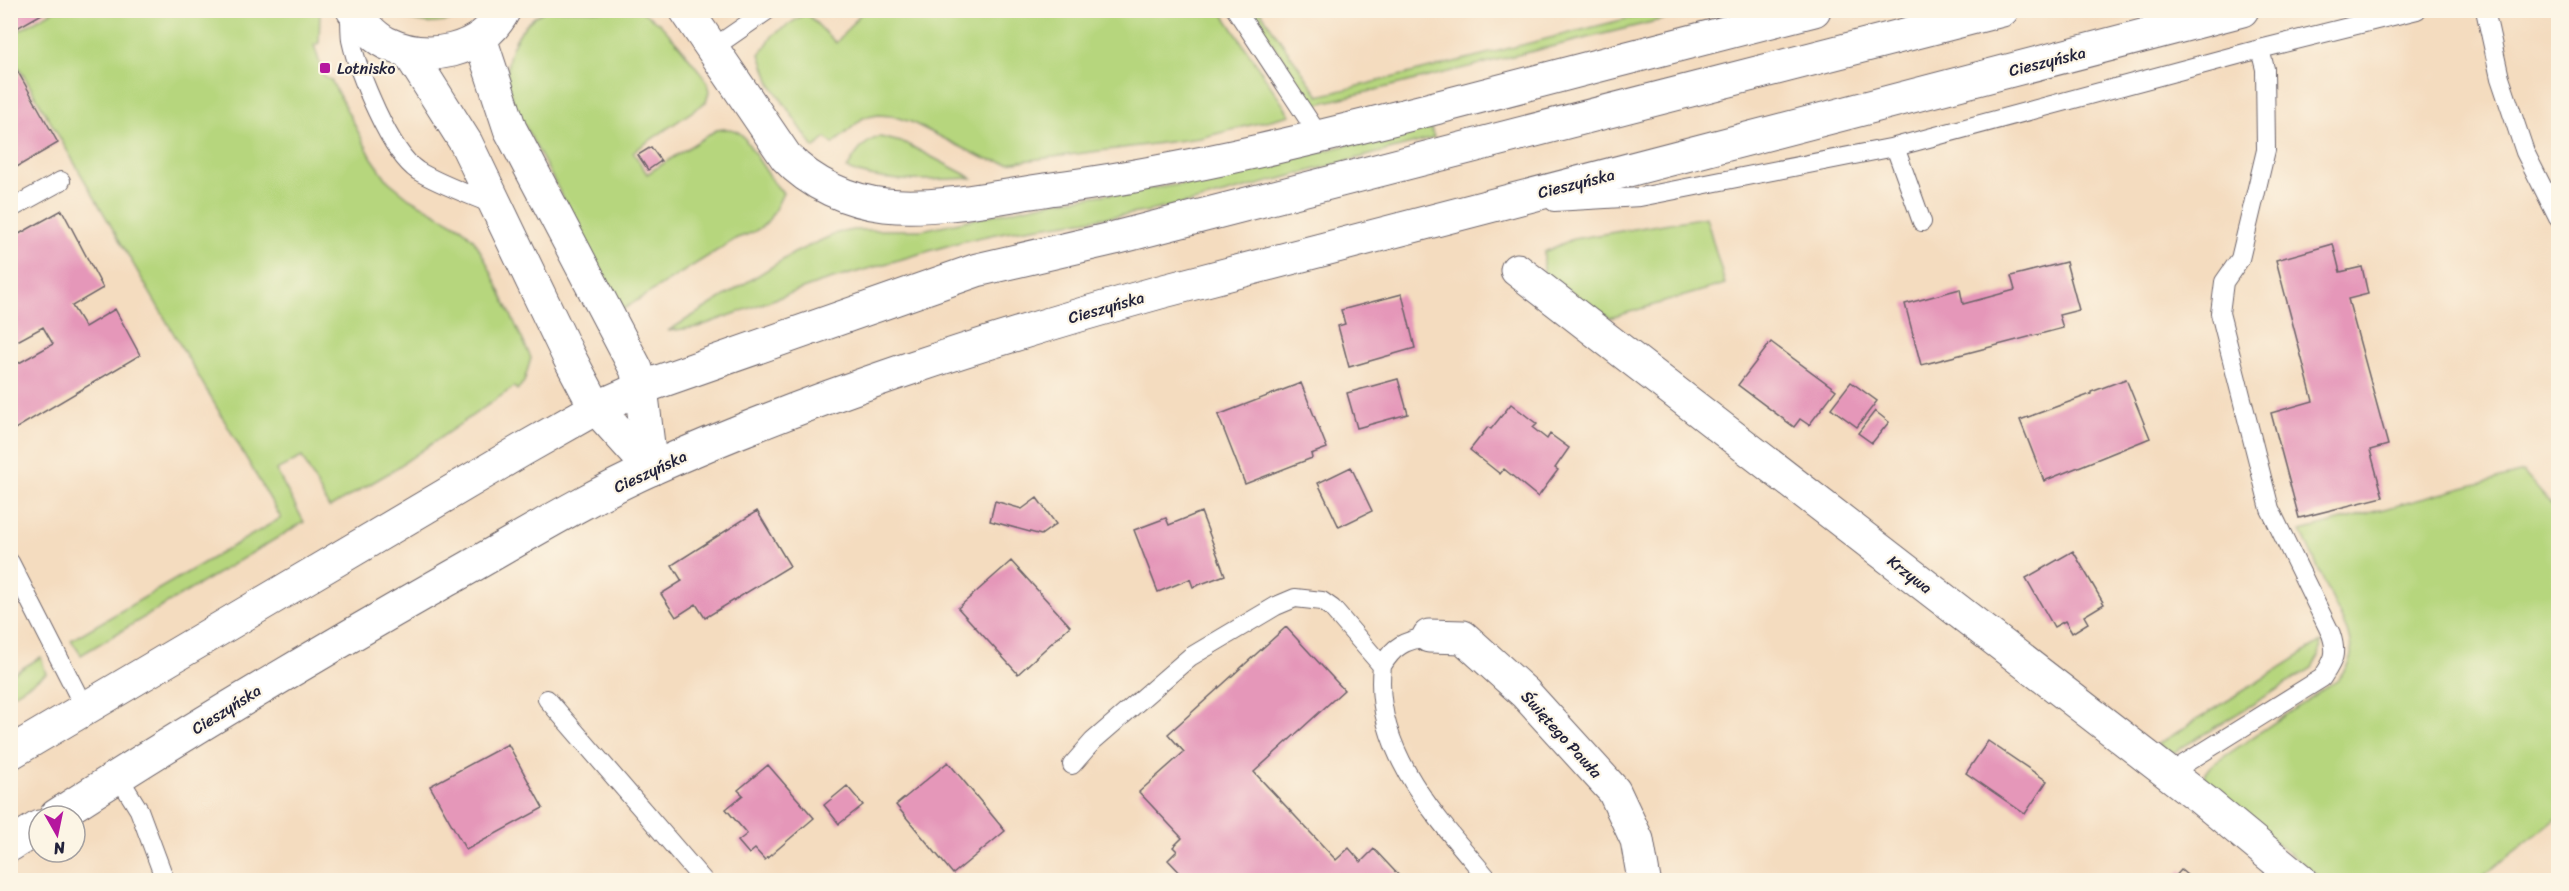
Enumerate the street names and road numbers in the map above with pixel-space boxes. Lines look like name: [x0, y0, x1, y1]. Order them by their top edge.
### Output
street label: Cieszyńska: [2006, 38, 2089, 85]
street label: Cieszyńska: [1535, 160, 1618, 207]
street label: Cieszyńska: [1065, 283, 1148, 332]
street label: Cieszyńska: [609, 442, 692, 501]
street label: Krzywa: [1881, 547, 1939, 602]
street label: Cieszyńska: [185, 676, 267, 742]
street label: Świętego Pawła: [1514, 683, 1610, 786]

